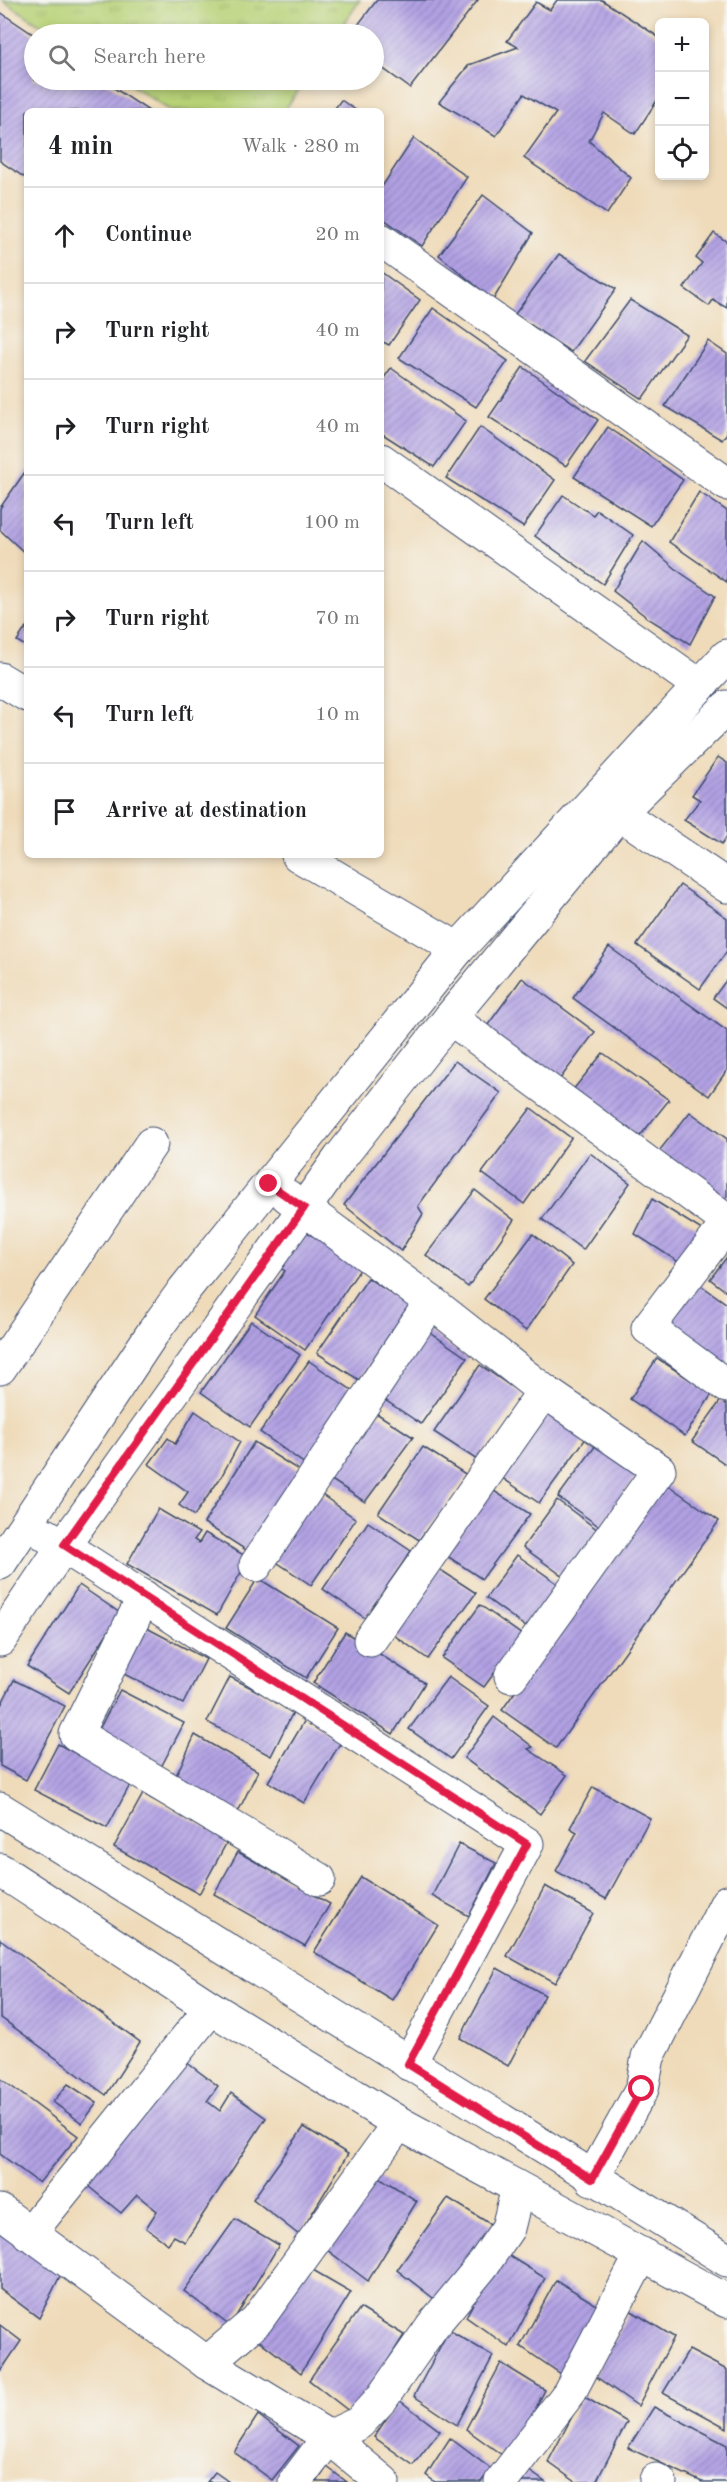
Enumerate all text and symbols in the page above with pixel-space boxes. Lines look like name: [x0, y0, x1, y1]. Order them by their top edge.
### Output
map controls: [655, 18, 709, 180]
button: +: [655, 18, 709, 72]
search box: [24, 24, 384, 90]
icon: search: [45, 41, 78, 74]
text: Search here: [93, 46, 206, 68]
button: −: [655, 72, 709, 126]
button: locate: [655, 126, 709, 180]
text: 4 min: [48, 134, 113, 160]
text: Walk · 280 m: [241, 137, 360, 157]
icon: ahead: [48, 219, 81, 252]
text: Continue: [105, 224, 192, 246]
text: 20 m: [315, 225, 360, 245]
icon: right: [48, 315, 81, 348]
text: Turn right: [105, 320, 209, 342]
text: 40 m: [315, 321, 360, 341]
icon: right: [48, 411, 81, 444]
text: Turn right: [105, 416, 209, 438]
text: 40 m: [315, 417, 360, 437]
icon: left: [48, 507, 81, 540]
text: Turn left: [105, 512, 194, 534]
text: 100 m: [304, 513, 360, 533]
icon: right: [48, 603, 81, 636]
text: Turn right: [105, 608, 209, 630]
text: 70 m: [315, 609, 360, 629]
icon: left: [48, 699, 81, 732]
text: Turn left: [105, 704, 194, 726]
text: 10 m: [315, 705, 360, 725]
icon: arrive: [48, 795, 81, 828]
text: Arrive at destination: [105, 800, 307, 822]
route end: [255, 1170, 281, 1196]
route start: [628, 2075, 654, 2101]

